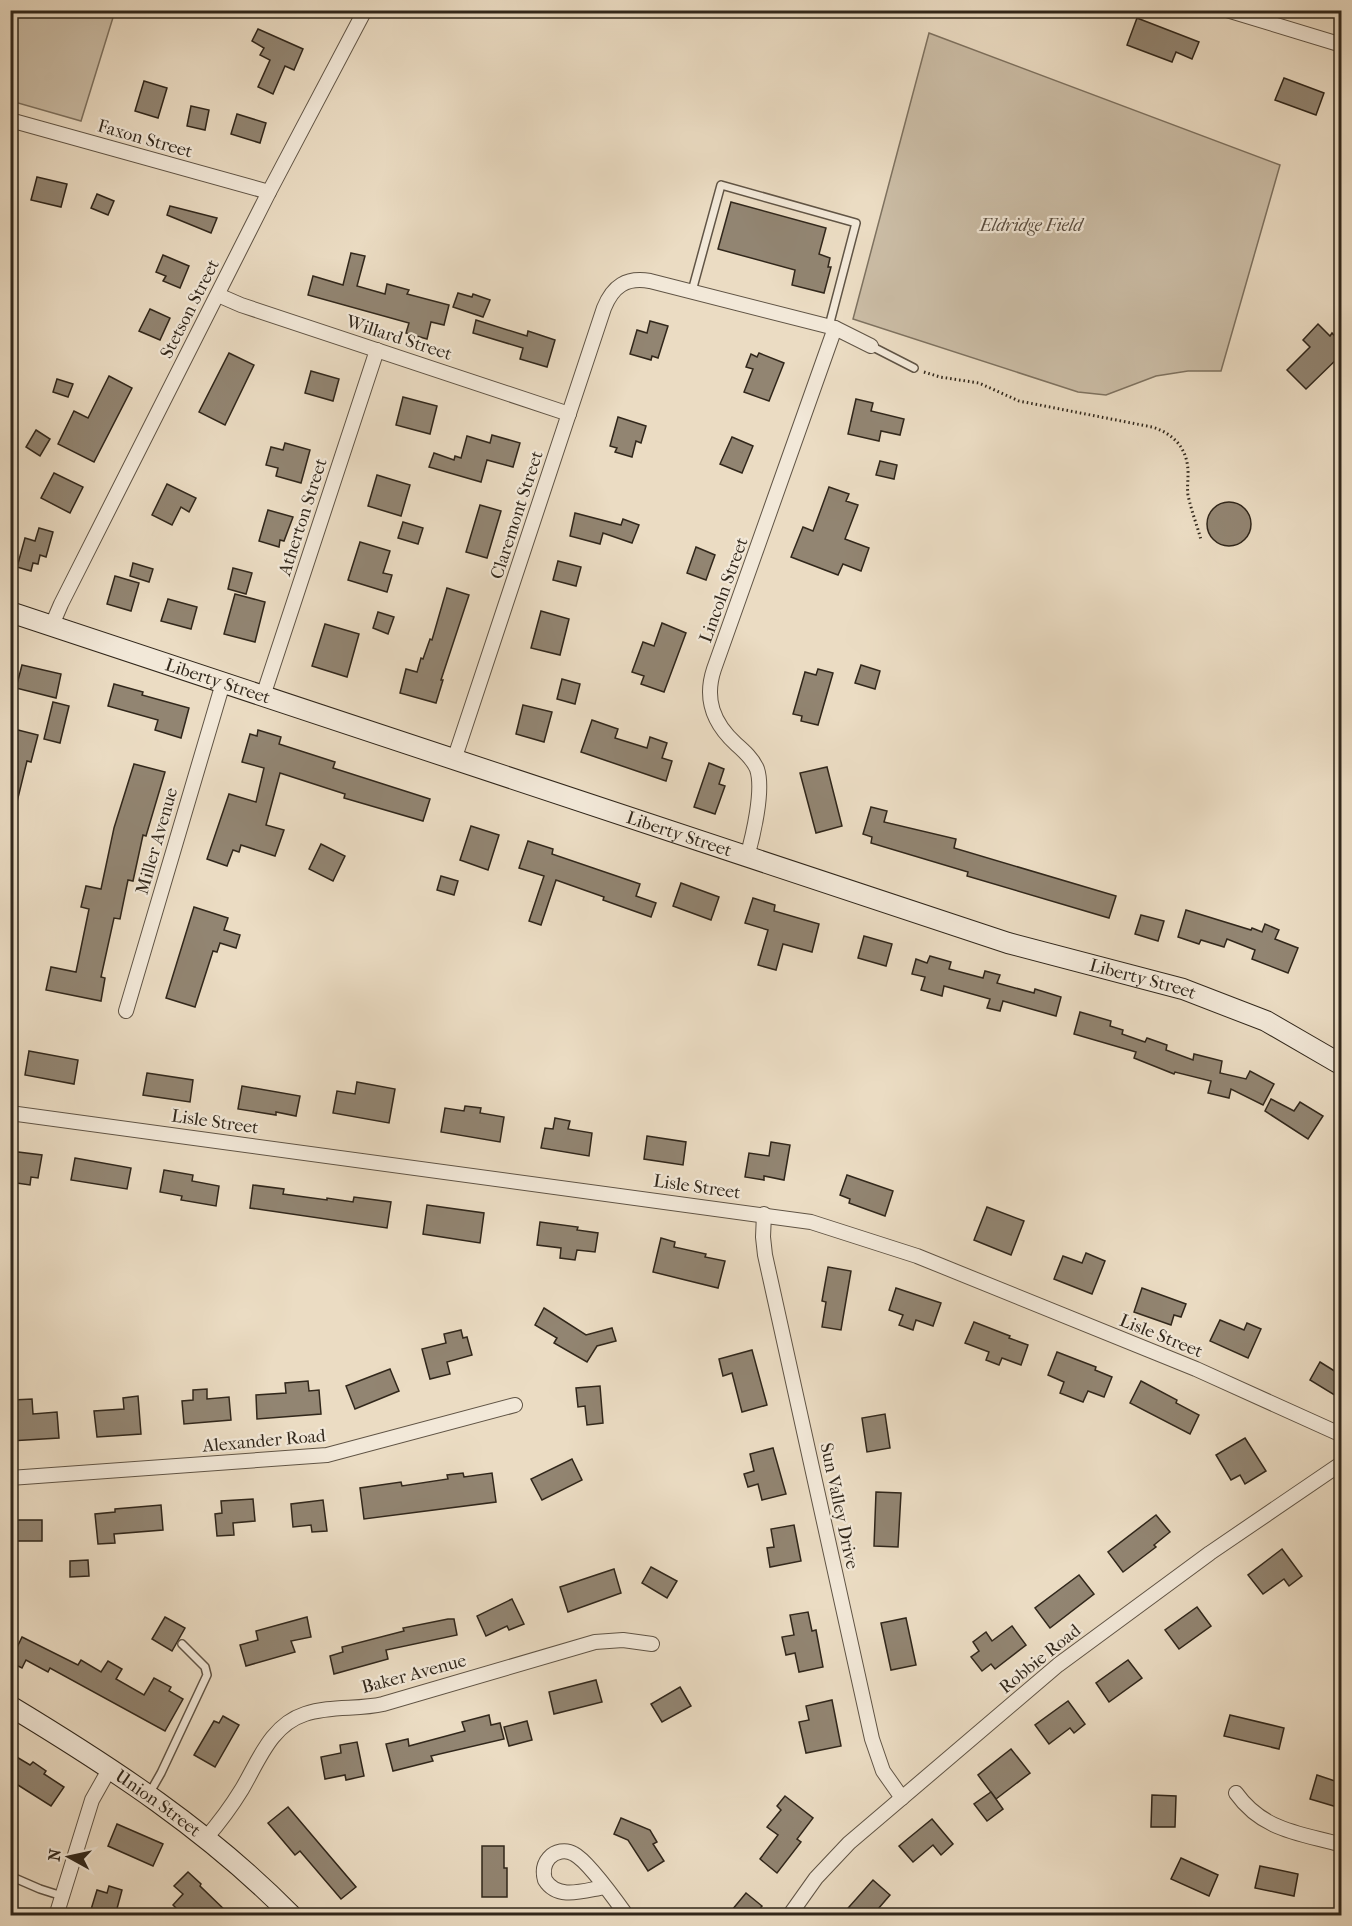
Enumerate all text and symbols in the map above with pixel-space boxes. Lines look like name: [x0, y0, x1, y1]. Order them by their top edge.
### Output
street label: Faxon Street: [95, 115, 195, 163]
park label: Eldridge Field: [979, 215, 1085, 236]
street label: Stetson Street: [156, 255, 224, 362]
street label: Willard Street: [343, 311, 455, 365]
street label: Claremont Street: [486, 448, 548, 582]
street label: Atherton Street: [274, 455, 332, 579]
street label: Lincoln Street: [695, 534, 753, 645]
street label: Liberty Street: [163, 654, 274, 708]
street label: Miller Avenue: [132, 785, 182, 897]
street label: Liberty Street: [624, 807, 735, 861]
street label: Liberty Street: [1087, 954, 1200, 1004]
street label: Lisle Street: [170, 1105, 261, 1139]
street label: Lisle Street: [652, 1170, 743, 1204]
street label: Lisle Street: [1116, 1310, 1206, 1362]
street label: Alexander Road: [200, 1425, 327, 1457]
street label: Sun Valley Drive: [815, 1441, 863, 1571]
street label: Robbie Road: [995, 1620, 1085, 1698]
street label: Baker Avenue: [359, 1650, 469, 1698]
street label: Union Street: [111, 1765, 205, 1841]
north arrow: [39, 1827, 99, 1887]
text: N: [44, 1847, 65, 1862]

